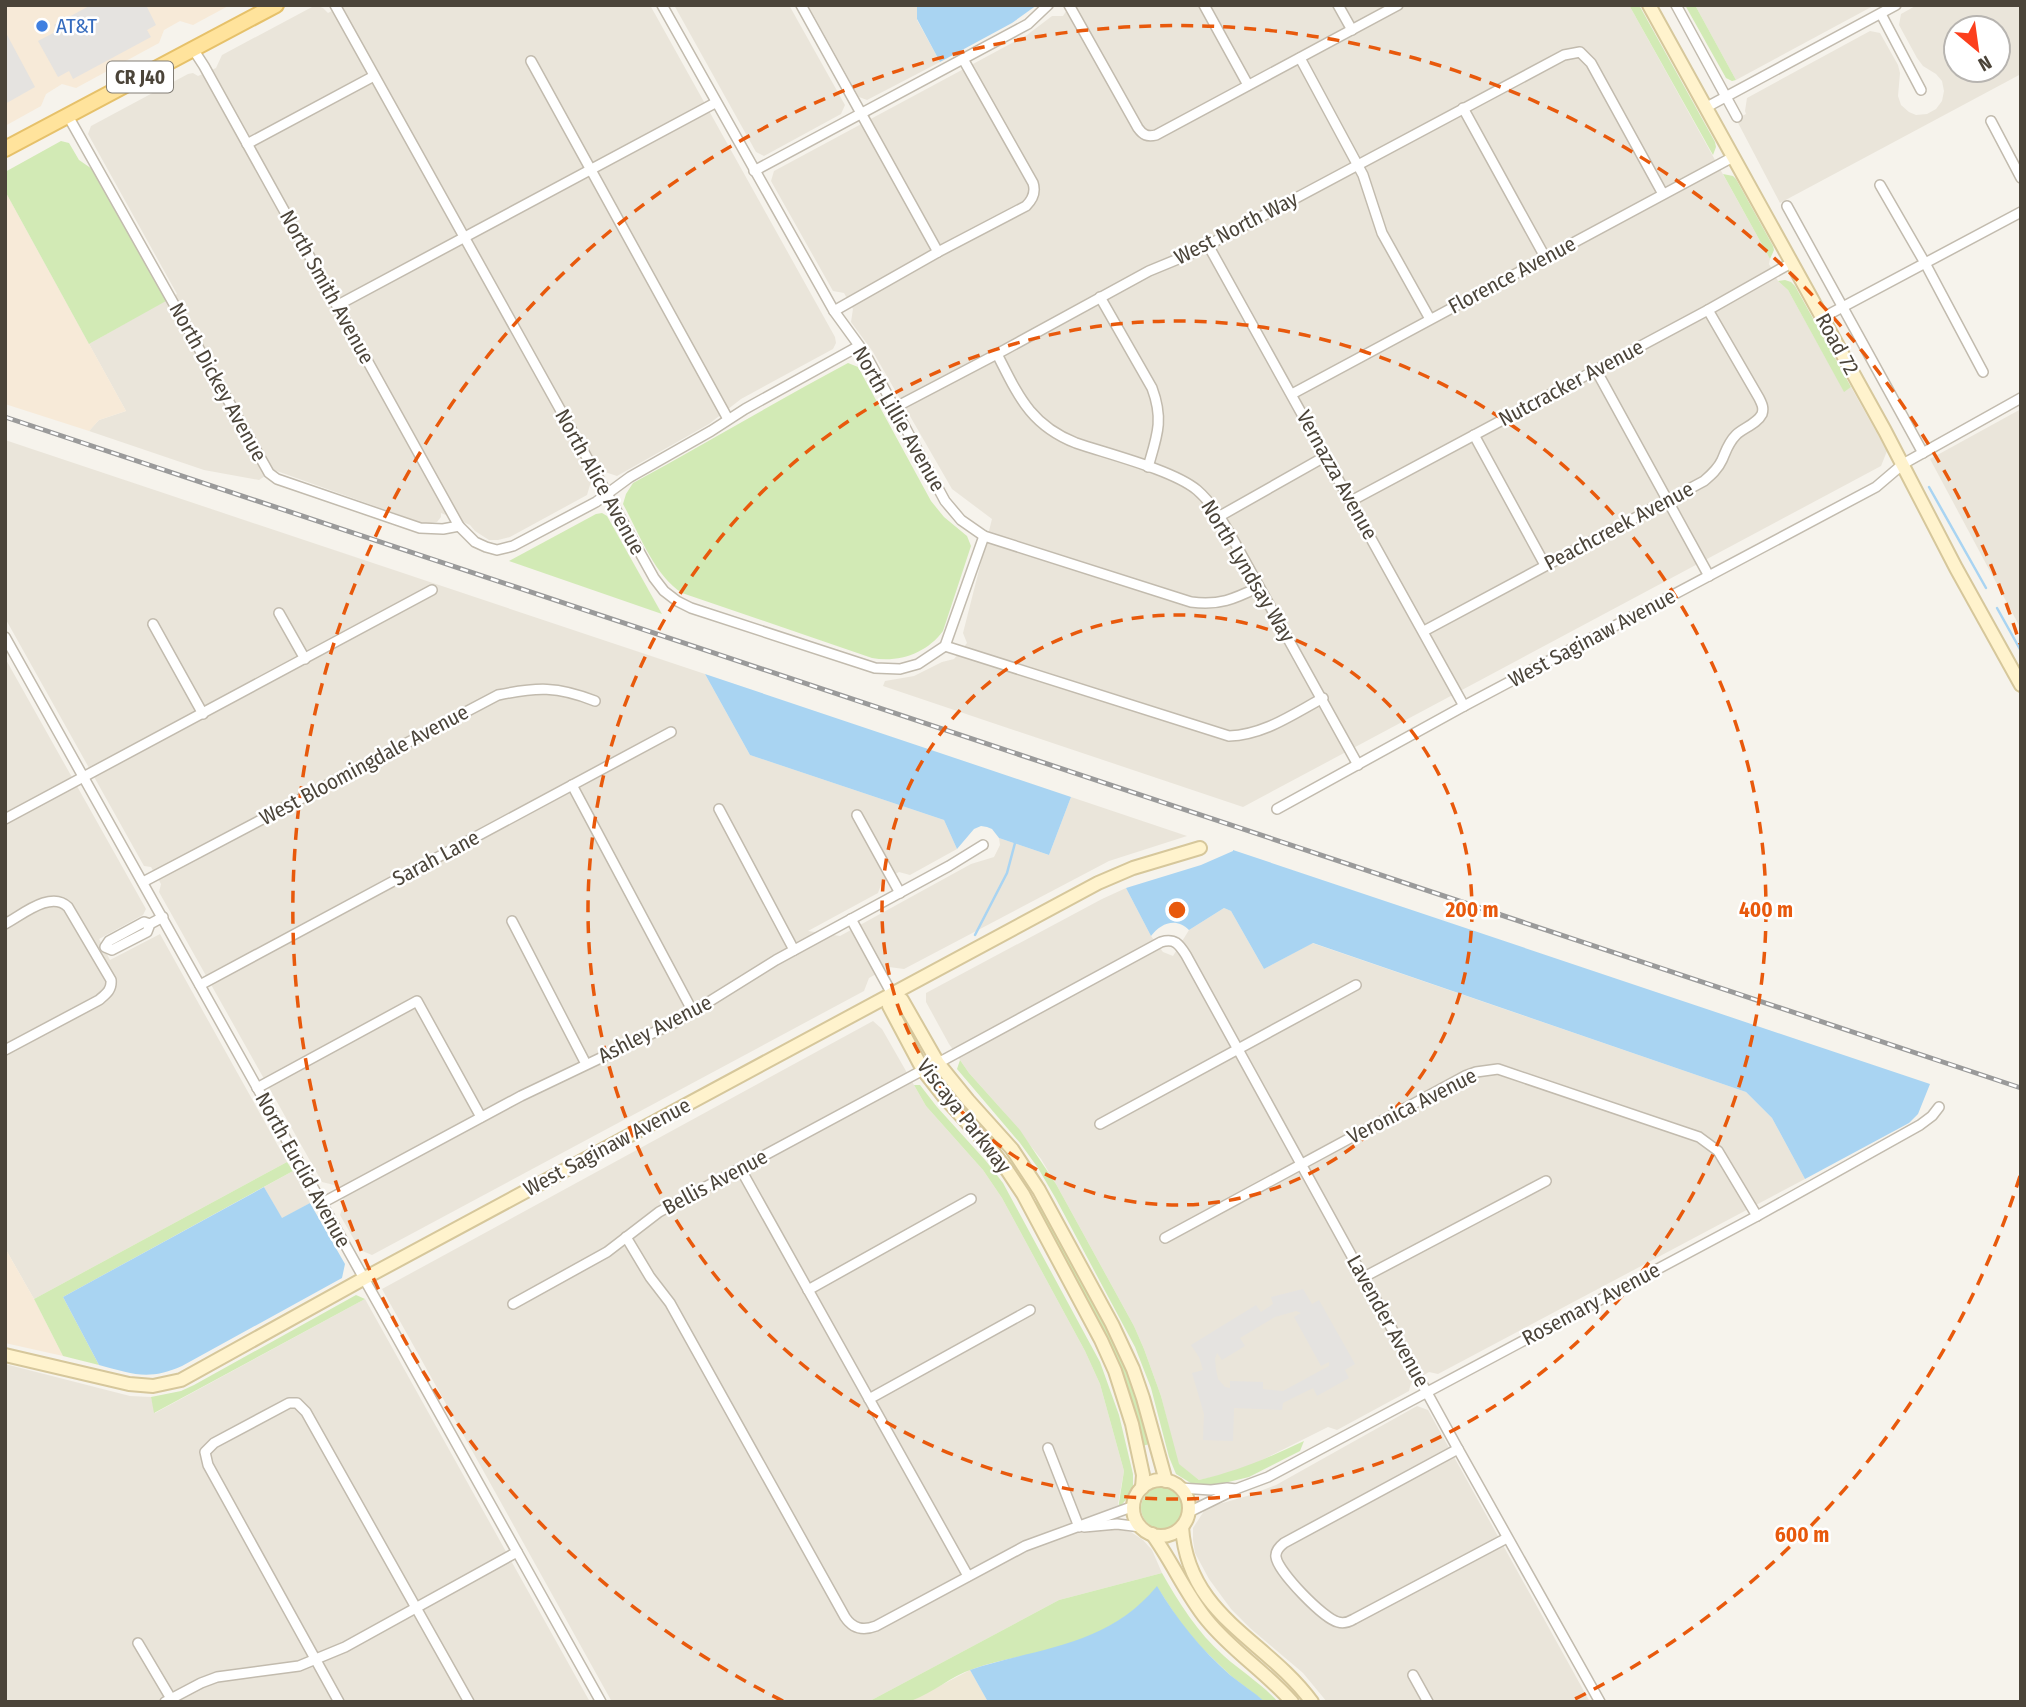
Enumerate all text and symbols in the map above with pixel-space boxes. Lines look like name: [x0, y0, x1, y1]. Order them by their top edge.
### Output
place label: AT&T: [56, 13, 97, 39]
north arrow: [1942, 14, 2012, 84]
marker: AT&T: [34, 18, 50, 34]
text: N: [1974, 51, 1996, 76]
road number: CR J40: [107, 61, 173, 92]
street label: West North Way: [1170, 185, 1303, 270]
street label: North Smith Avenue: [274, 206, 380, 368]
street label: Florence Avenue: [1444, 231, 1580, 319]
street label: North Dickey Avenue: [164, 298, 272, 466]
street label: Road 72: [1810, 309, 1864, 379]
street label: Nutcracker Avenue: [1494, 334, 1648, 432]
street label: North Lillie Avenue: [847, 342, 951, 496]
street label: North Alice Avenue: [549, 404, 651, 560]
street label: Vernazza Avenue: [1291, 406, 1383, 544]
street label: Peachcreek Avenue: [1540, 476, 1698, 576]
street label: North Lyndsay Way: [1195, 495, 1301, 647]
street label: West Saginaw Avenue: [1504, 583, 1680, 693]
street label: West Bloomingdale Avenue: [255, 699, 473, 831]
street label: Sarah Lane: [388, 824, 484, 892]
text: 200 m: [1444, 897, 1499, 923]
text: 400 m: [1739, 897, 1793, 923]
centre of rings: [1165, 898, 1189, 922]
street label: Ashley Avenue: [594, 989, 716, 1069]
street label: Viscaya Parkway: [911, 1054, 1017, 1179]
street label: Veronica Avenue: [1343, 1062, 1481, 1150]
street label: North Euclid Avenue: [250, 1088, 356, 1252]
street label: West Saginaw Avenue: [519, 1092, 695, 1202]
street label: Bellis Avenue: [658, 1143, 772, 1221]
street label: Lavender Avenue: [1341, 1250, 1435, 1392]
street label: Rosemary Avenue: [1517, 1257, 1665, 1351]
text: 600 m: [1775, 1522, 1829, 1548]

